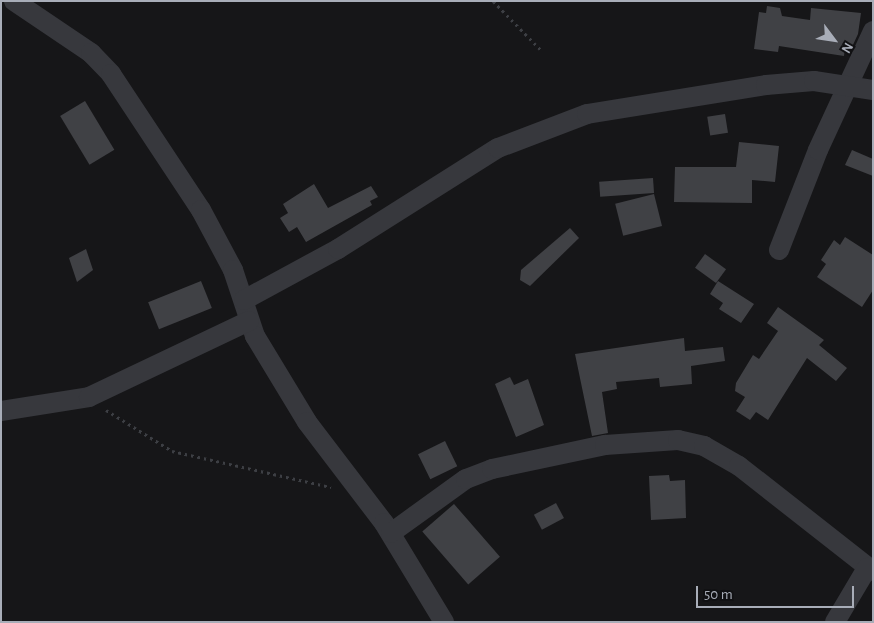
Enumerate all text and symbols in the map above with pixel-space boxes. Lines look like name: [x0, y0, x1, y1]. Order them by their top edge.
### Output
north arrow: [809, 15, 859, 65]
text: N: [838, 40, 855, 55]
scale bar: [699, 576, 856, 608]
text: 50 m: [704, 587, 733, 602]

